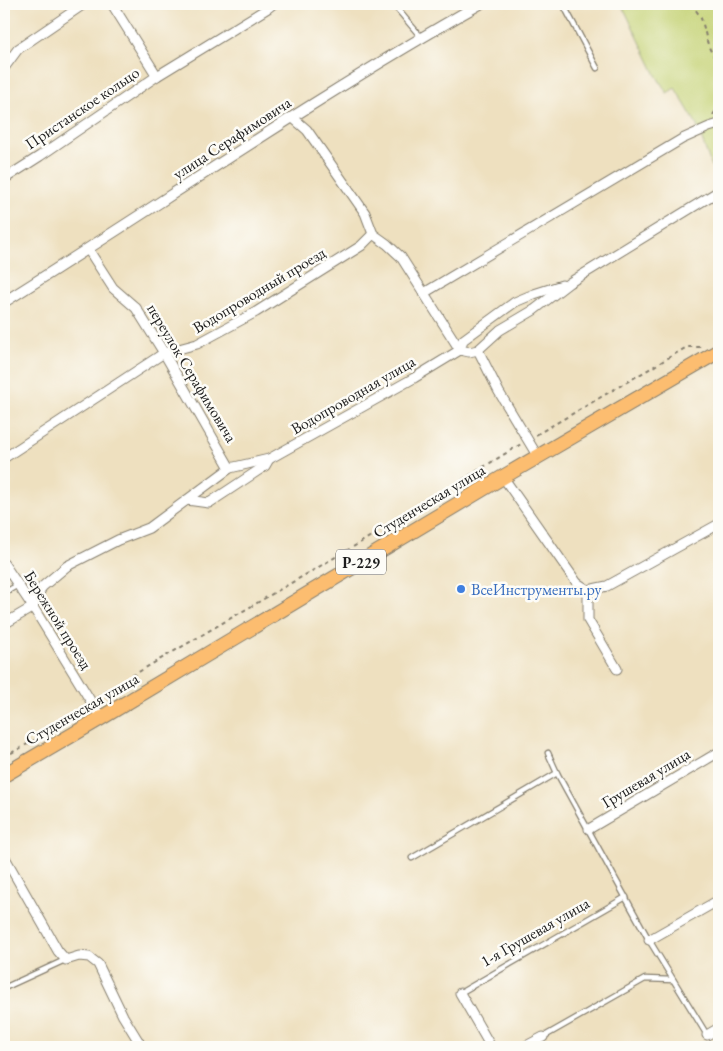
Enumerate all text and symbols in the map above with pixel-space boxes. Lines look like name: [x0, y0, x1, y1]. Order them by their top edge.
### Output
street label: Пристанское кольцо: [21, 62, 143, 154]
street label: улица Серафимовича: [169, 92, 296, 184]
street label: Водопроводный проезд: [189, 242, 330, 338]
street label: переулок Серафимовича: [142, 300, 242, 447]
street label: Водопроводная улица: [287, 351, 420, 439]
street label: Студенческая улица: [369, 459, 490, 543]
road number: Р-229: [336, 550, 386, 574]
street label: Бережной проезд: [19, 567, 97, 674]
place label: ВсеИнструменты.ру: [471, 579, 602, 600]
marker: ВсеИнструменты.ру: [455, 583, 467, 595]
street label: Студенческая улица: [22, 668, 143, 750]
street label: Грушевая улица: [598, 743, 695, 813]
street label: 1-я Грушевая улица: [477, 892, 594, 972]

